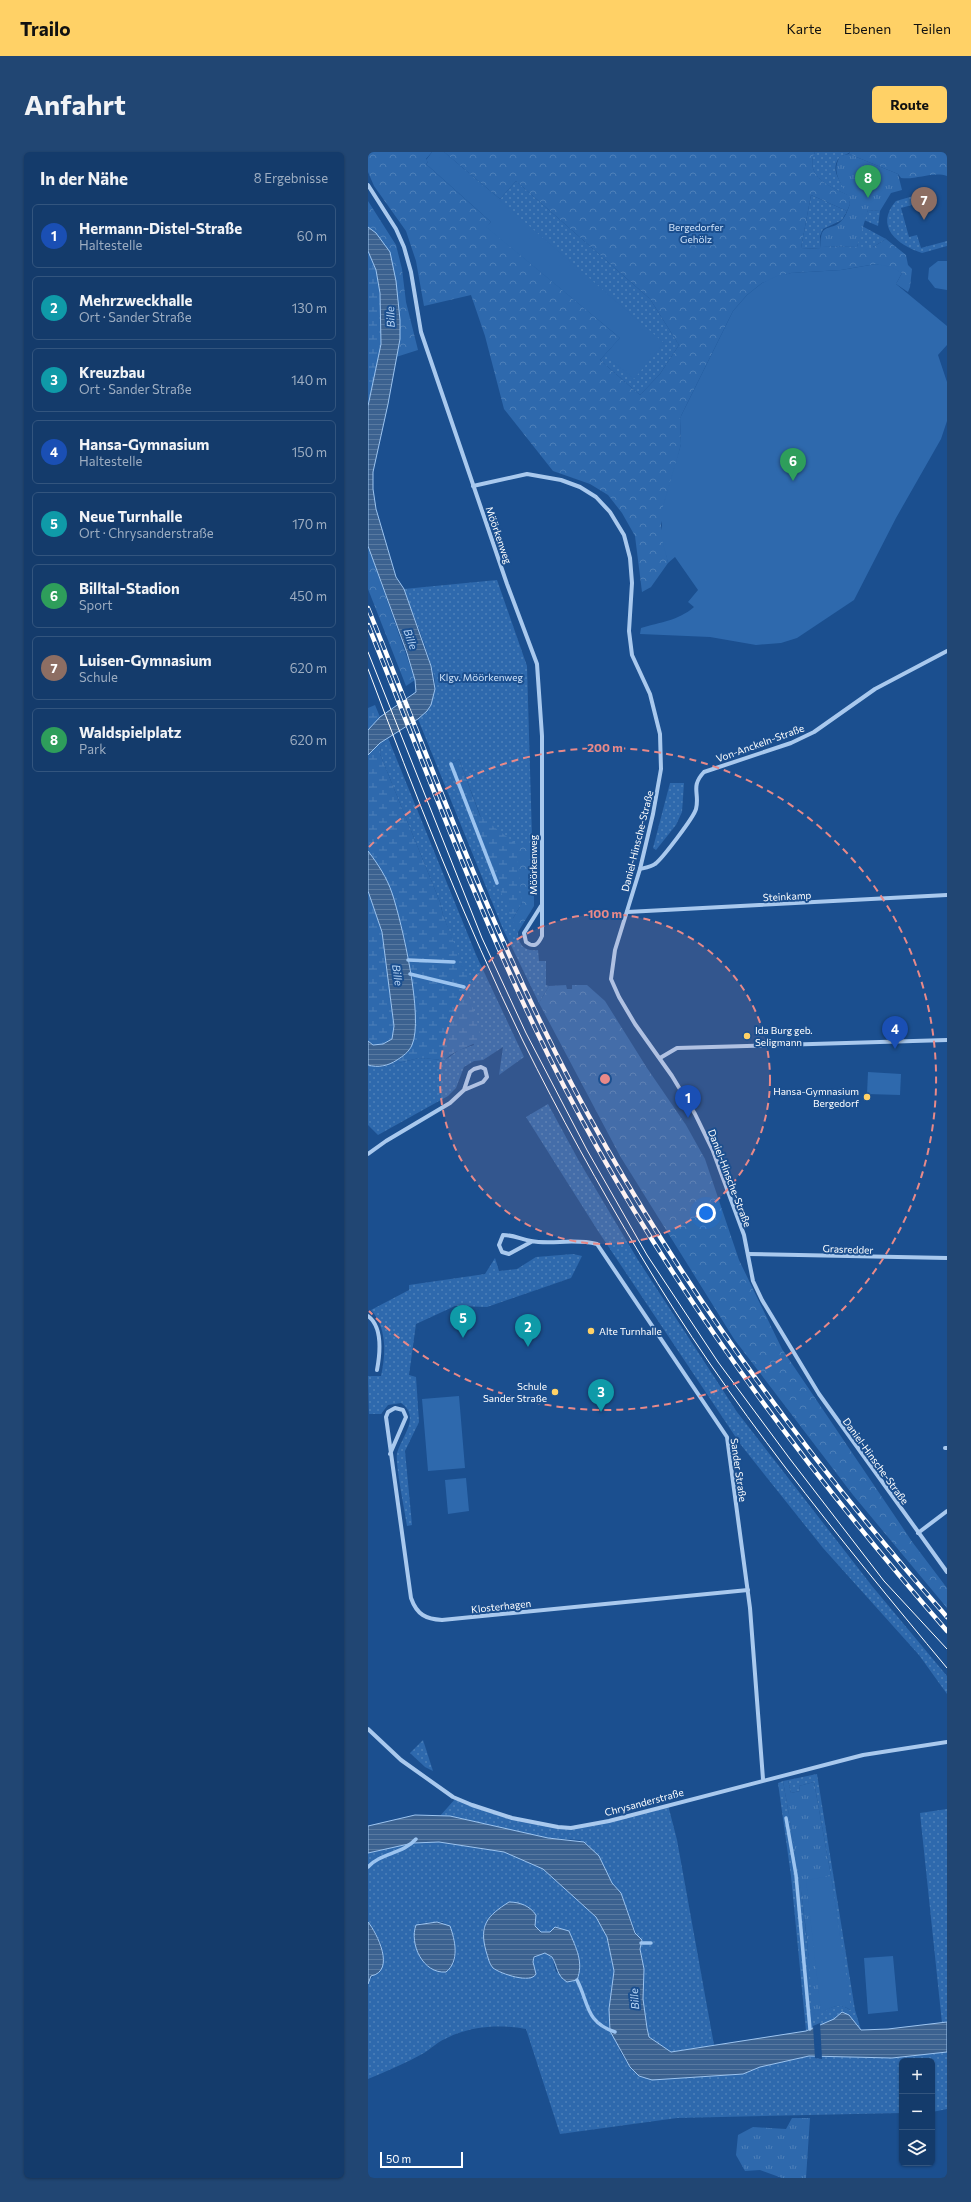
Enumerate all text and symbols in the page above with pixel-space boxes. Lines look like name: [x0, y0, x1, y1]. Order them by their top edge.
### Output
text: Trailo: [20, 17, 71, 40]
text: Karte: [786, 20, 822, 37]
text: Ebenen: [844, 20, 891, 37]
text: Teilen: [913, 20, 951, 37]
button: Route: [872, 86, 947, 123]
text: Anfahrt: [24, 87, 126, 121]
pin: 8: [855, 165, 881, 198]
text: In der Nähe: [40, 168, 128, 189]
text: 8 Ergebnisse: [254, 170, 328, 186]
pin: 7: [911, 187, 937, 220]
text: Hermann-Distel-Straße: [79, 219, 242, 237]
park label: Bergedorfer Gehölz: [668, 221, 724, 245]
text: 1: [51, 228, 57, 244]
text: 60 m: [297, 228, 327, 244]
text: Haltestelle: [79, 237, 142, 253]
text: Mehrzweckhalle: [79, 291, 192, 309]
text: 2: [50, 300, 58, 316]
text: 130 m: [292, 300, 327, 316]
water label: Bille: [383, 306, 397, 328]
text: Ort · Sander Straße: [79, 309, 192, 325]
text: Kreuzbau: [79, 363, 145, 381]
text: 3: [50, 372, 58, 388]
text: 140 m: [291, 372, 327, 388]
text: Ort · Sander Straße: [79, 381, 192, 397]
text: Hansa-Gymnasium: [79, 435, 209, 453]
text: 4: [50, 444, 58, 460]
text: 150 m: [292, 444, 327, 460]
pin: 6: [780, 448, 806, 481]
text: Haltestelle: [79, 453, 142, 469]
street label: Möörkenweg: [484, 505, 515, 566]
text: Neue Turnhalle: [79, 507, 182, 525]
text: 5: [50, 516, 58, 532]
text: 170 m: [292, 516, 327, 532]
text: Ort · Chrysanderstraße: [79, 525, 214, 541]
text: Billtal-Stadion: [79, 579, 180, 597]
text: 6: [50, 588, 58, 604]
text: 450 m: [289, 588, 327, 604]
text: Sport: [79, 597, 113, 613]
water label: Bille: [401, 627, 421, 651]
text: Luisen-Gymnasium: [79, 651, 212, 669]
text: 7: [50, 660, 58, 676]
text: 620 m: [290, 660, 327, 676]
text: Schule: [79, 669, 118, 685]
park label: Klgv. Möörkenweg: [439, 671, 523, 683]
street label: Von-Anckeln-Straße: [714, 721, 806, 765]
text: Waldspielplatz: [79, 723, 182, 741]
text: 8: [50, 732, 58, 748]
text: 620 m: [290, 732, 327, 748]
text: 200 m: [587, 740, 623, 754]
text: Park: [79, 741, 106, 757]
street label: Daniel-Hinsche-Straße: [619, 789, 655, 893]
street label: Möörkenweg: [527, 834, 539, 895]
street label: Steinkamp: [762, 889, 812, 903]
text: 100 m: [588, 906, 622, 920]
water label: Bille: [390, 964, 406, 987]
pin: 4: [882, 1016, 908, 1049]
place label: Ida Burg geb. Seligmann: [755, 1024, 813, 1048]
marker: Ida Burg geb. Seligmann: [742, 1031, 752, 1041]
centre of rings: [598, 1072, 612, 1086]
pin: 1: [675, 1085, 701, 1118]
place label: Hansa-Gymnasium Bergedorf: [773, 1085, 859, 1109]
marker: Hansa-Gymnasium Bergedorf: [862, 1092, 872, 1102]
street label: Daniel-Hinsche-Straße: [706, 1127, 754, 1229]
your location: [696, 1203, 716, 1223]
street label: Grasredder: [822, 1242, 874, 1256]
pin: 5: [450, 1305, 476, 1338]
pin: 2: [515, 1314, 541, 1347]
place label: Alte Turnhalle: [599, 1325, 662, 1337]
marker: Alte Turnhalle: [586, 1326, 596, 1336]
pin: 3: [588, 1379, 614, 1412]
place label: Schule Sander Straße: [483, 1380, 547, 1404]
marker: Schule Sander Straße: [550, 1387, 560, 1397]
street label: Daniel-Hinsche-Straße: [841, 1415, 911, 1507]
street label: Sander Straße: [729, 1437, 749, 1503]
street label: Klosterhagen: [470, 1597, 532, 1615]
street label: Chrysanderstraße: [603, 1786, 685, 1818]
water label: Bille: [627, 1988, 641, 2010]
map controls: [899, 2058, 935, 2166]
button: +: [899, 2058, 935, 2094]
button: −: [899, 2094, 935, 2130]
button: layers: [899, 2130, 935, 2166]
scale bar: [380, 2150, 463, 2169]
text: 50 m: [386, 2152, 411, 2165]

